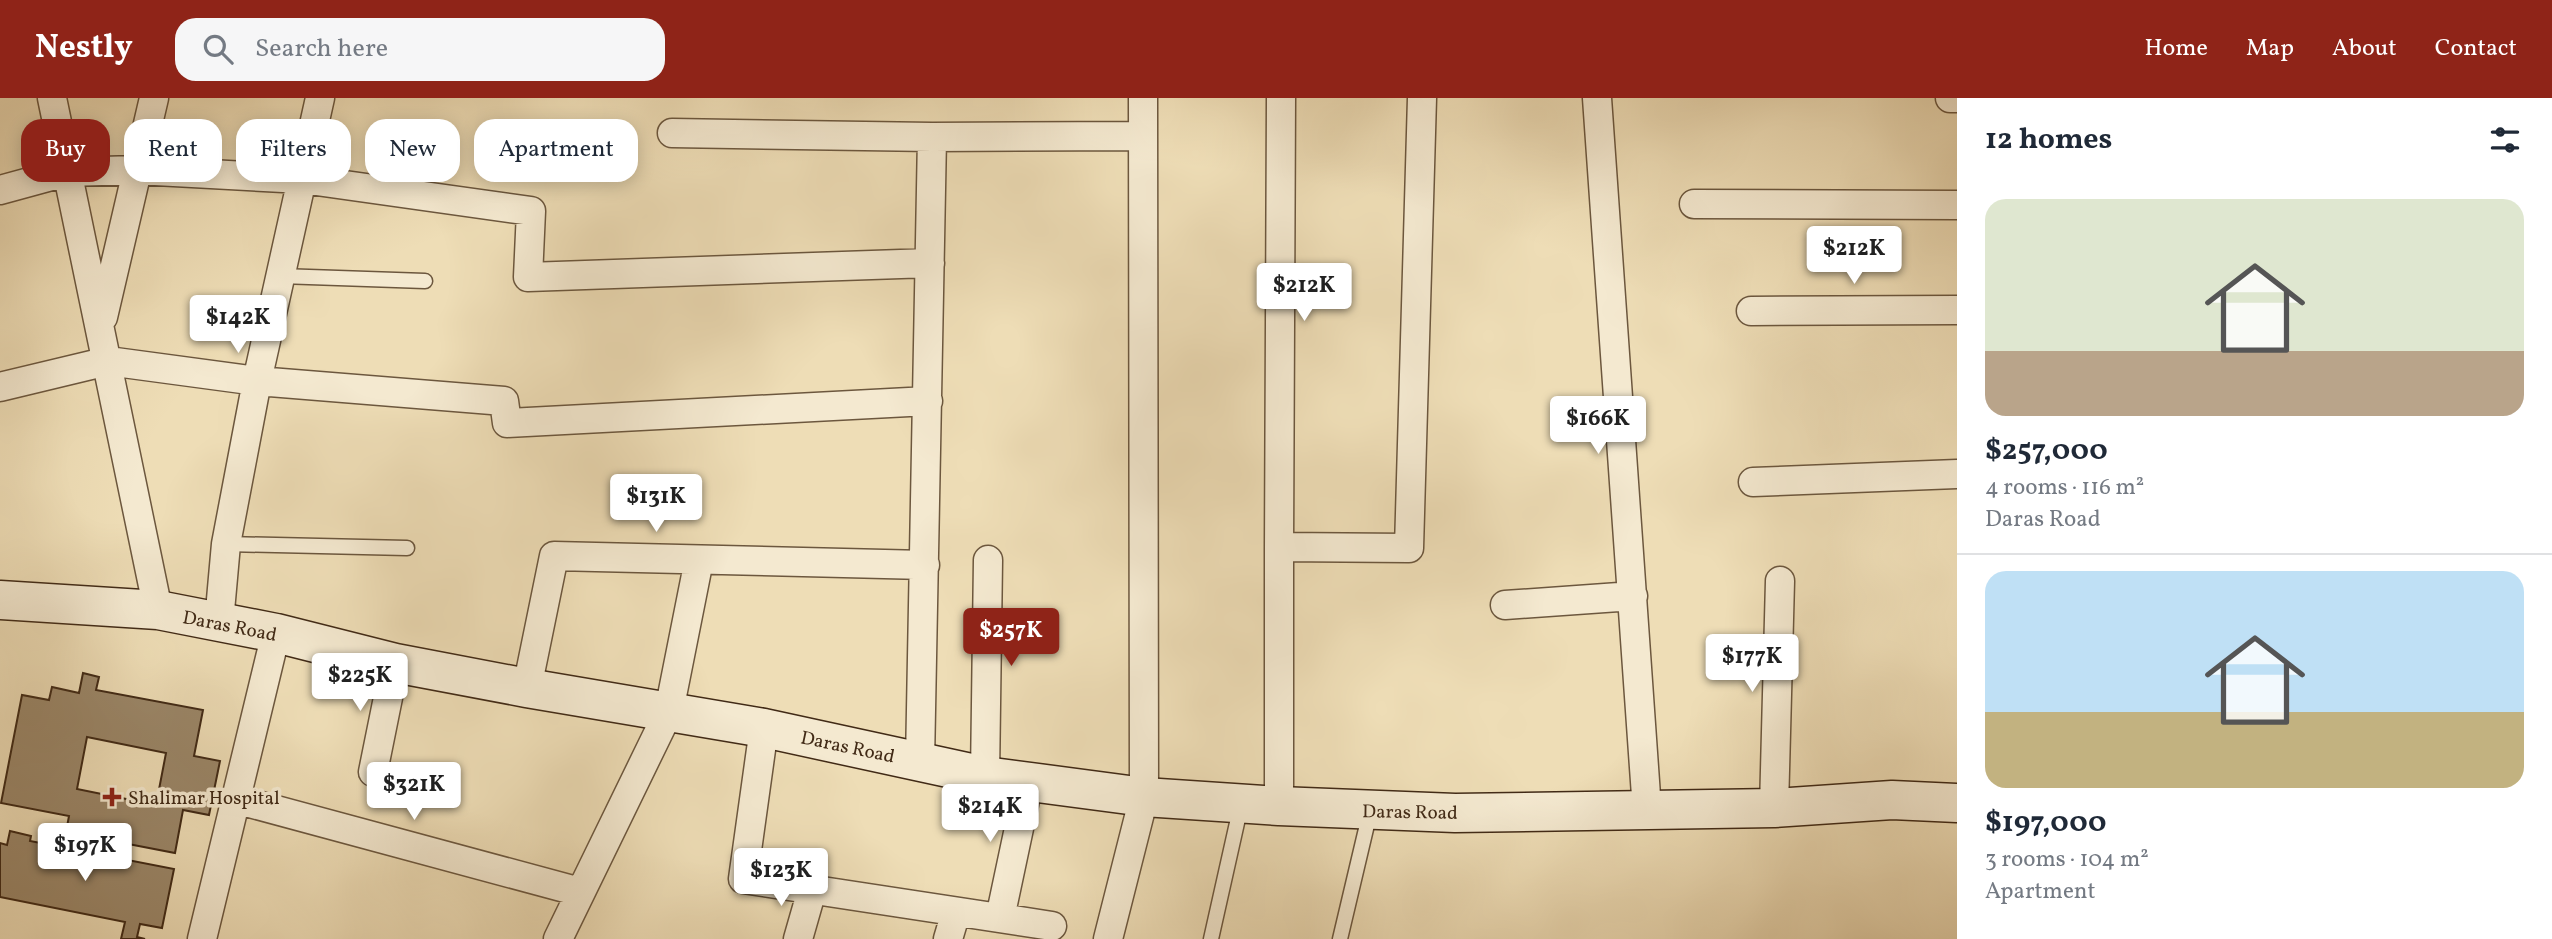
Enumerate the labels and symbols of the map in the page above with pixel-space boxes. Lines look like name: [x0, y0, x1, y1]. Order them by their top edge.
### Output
pin: $212K: [1805, 226, 1903, 286]
pin: $212K: [1255, 264, 1353, 323]
pin: $142K: [189, 296, 287, 355]
pin: $166K: [1549, 396, 1647, 456]
pin: $131K: [607, 474, 705, 534]
street label: Daras Road: [180, 605, 279, 649]
pin: $257K: [962, 608, 1060, 668]
pin: $177K: [1703, 634, 1801, 694]
pin: $225K: [311, 654, 409, 713]
street label: Daras Road: [798, 725, 897, 771]
pin: $321K: [365, 762, 463, 822]
pin: $214K: [941, 784, 1039, 844]
place label: Shalimar Hospital: [128, 786, 280, 812]
marker: Shalimar Hospital: [102, 787, 122, 807]
street label: Daras Road: [1362, 799, 1458, 827]
pin: $197K: [36, 824, 134, 883]
pin: $123K: [732, 848, 830, 908]

